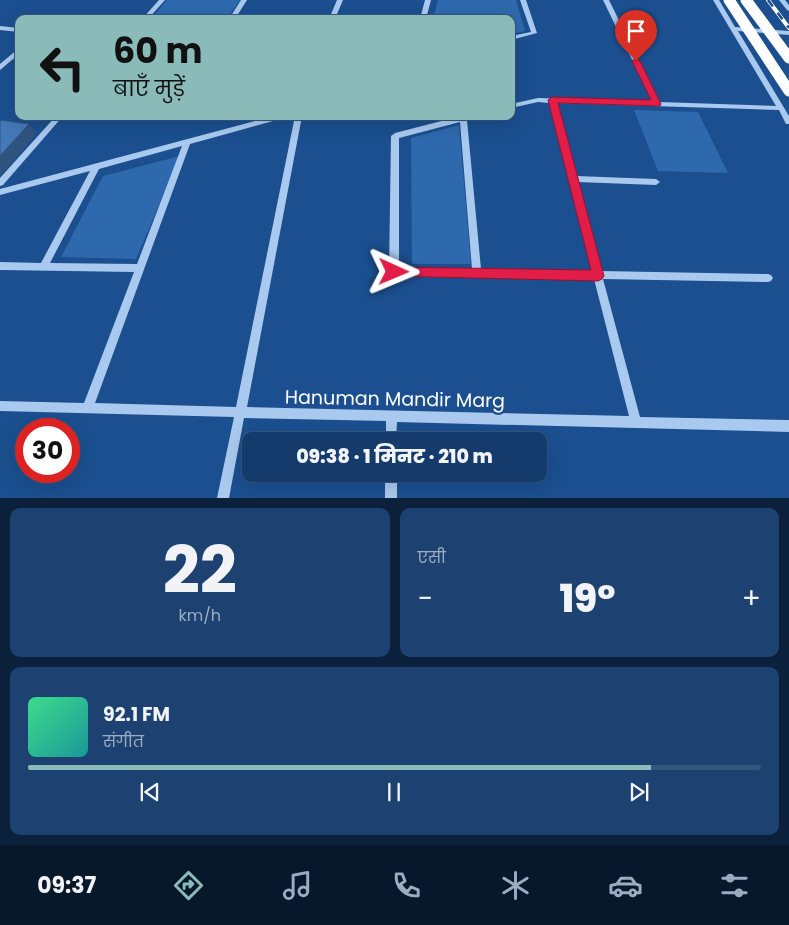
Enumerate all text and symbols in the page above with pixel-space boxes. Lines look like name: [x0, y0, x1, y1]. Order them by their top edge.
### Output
pin: [615, 10, 657, 61]
icon: arrive: [622, 17, 650, 45]
text: 60 m: [113, 26, 203, 75]
icon: left: [30, 35, 95, 100]
text: बाएँ मुड़ें: [113, 73, 185, 104]
position arrow: [367, 245, 419, 297]
street label: Hanuman Mandir Marg: [285, 384, 505, 414]
speed limit sign: 30: [15, 418, 80, 483]
text: 09:38 · 1 मिनट · 210 m: [296, 443, 493, 470]
text: 22: [163, 525, 237, 616]
text: एसी: [418, 546, 446, 569]
text: 19°: [559, 572, 615, 625]
text: −: [418, 579, 433, 618]
text: +: [742, 579, 761, 618]
text: km/h: [178, 604, 221, 627]
text: 92.1 FM: [103, 701, 170, 728]
text: संगीत: [103, 730, 144, 753]
icon: previous: [136, 778, 164, 806]
icon: pause: [380, 778, 408, 806]
icon: next: [625, 778, 653, 806]
icon: directions: [171, 868, 206, 903]
icon: music: [280, 868, 315, 903]
icon: phone: [389, 868, 424, 903]
icon: climate: [498, 868, 533, 903]
icon: car: [608, 868, 643, 903]
icon: filters: [717, 868, 752, 903]
text: 09:37: [37, 870, 96, 901]

